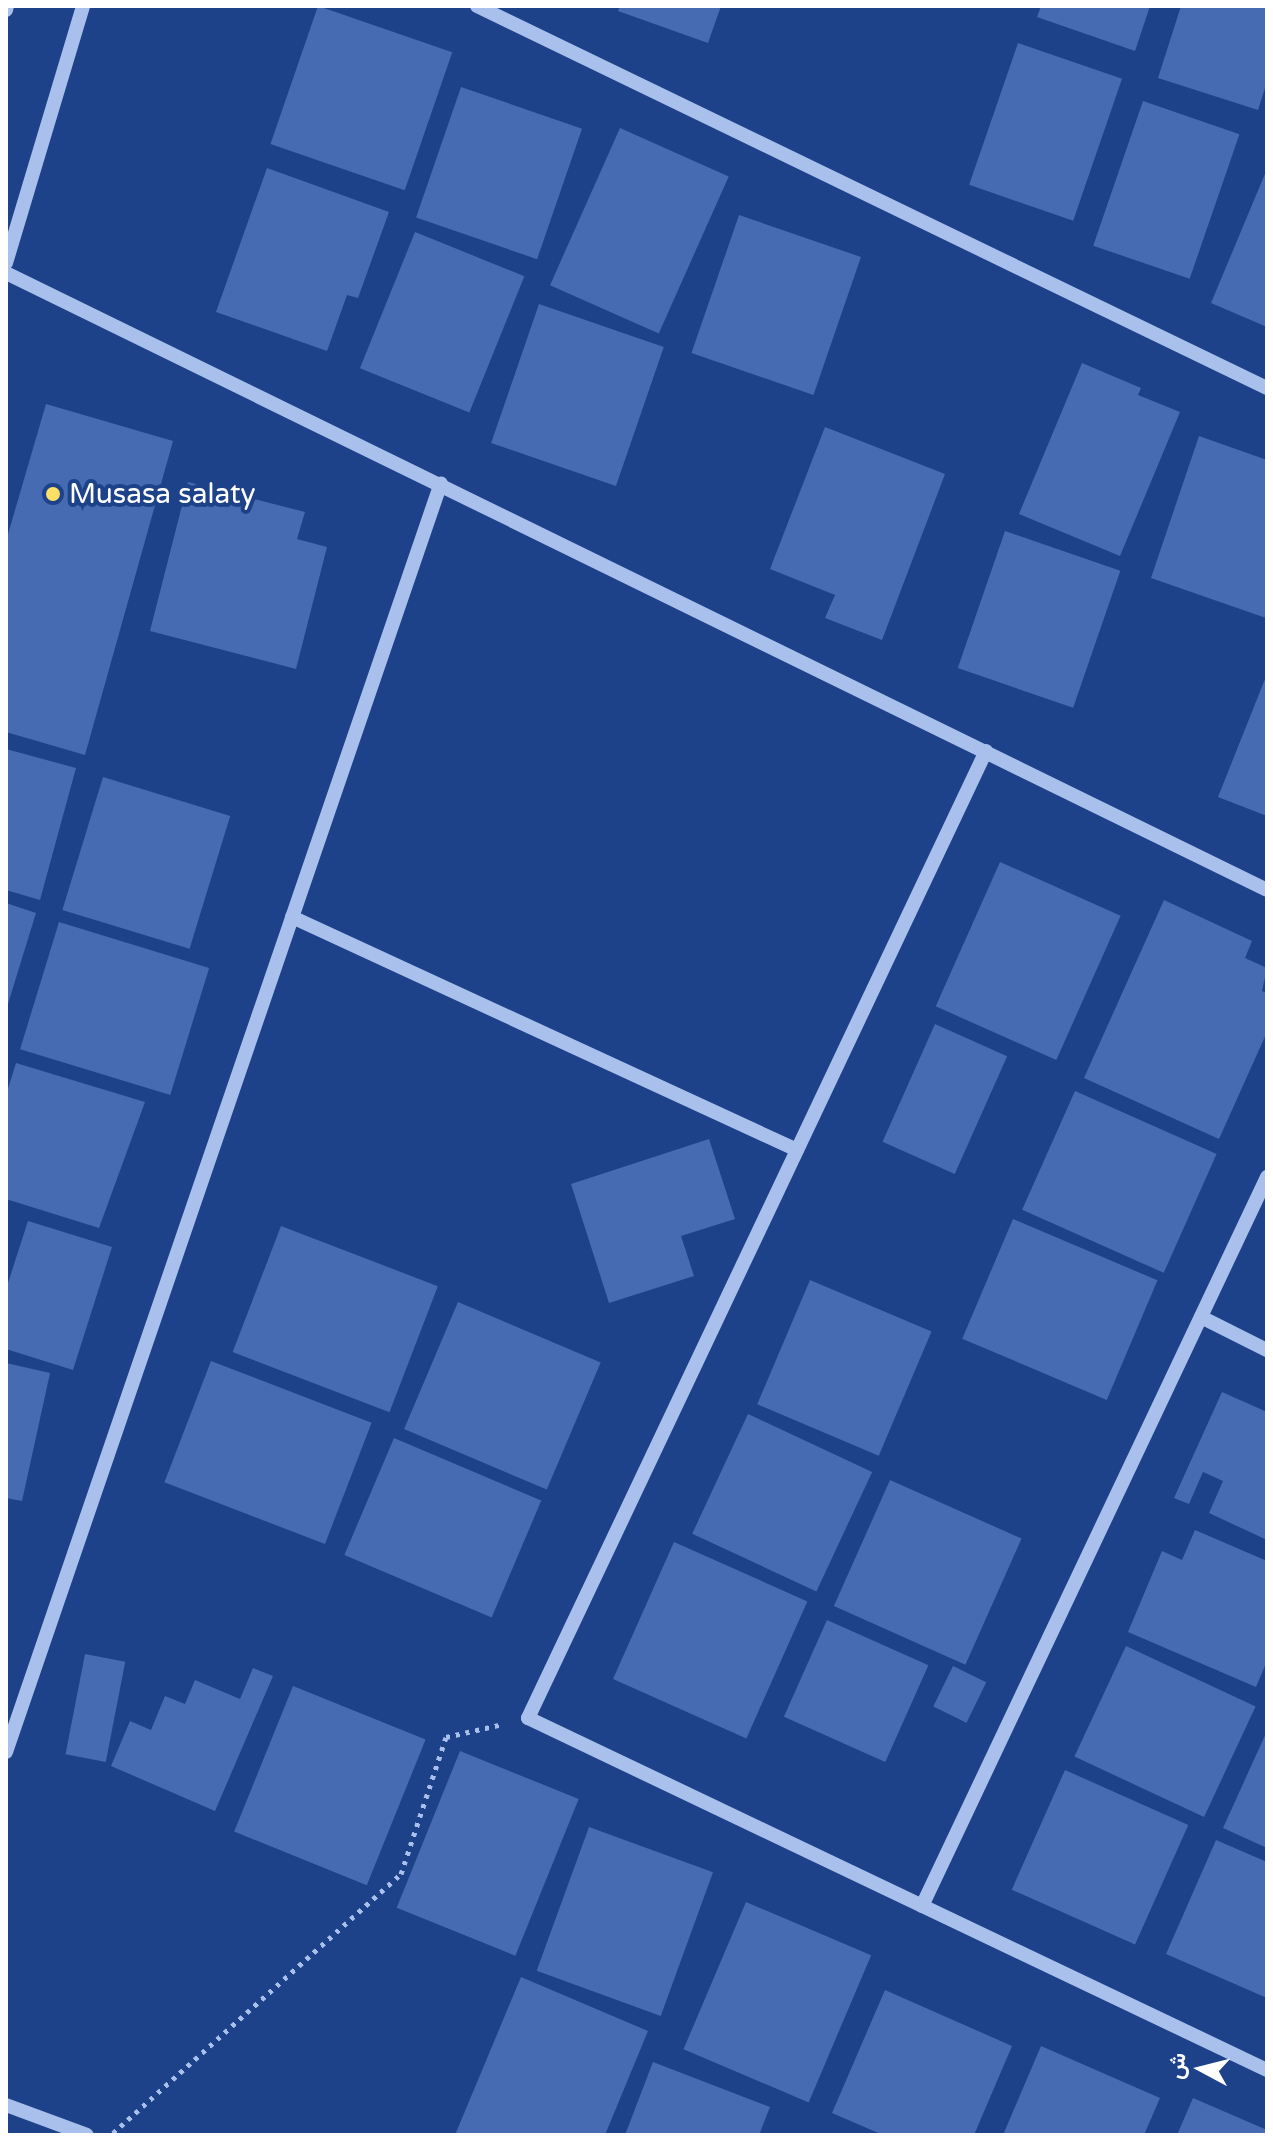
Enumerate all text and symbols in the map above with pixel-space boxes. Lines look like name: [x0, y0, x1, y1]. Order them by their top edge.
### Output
place label: Musasa salaty: [69, 477, 256, 511]
marker: Musasa salaty: [44, 485, 62, 503]
north arrow: [1161, 2029, 1241, 2109]
text: ش: [1163, 2051, 1192, 2081]

